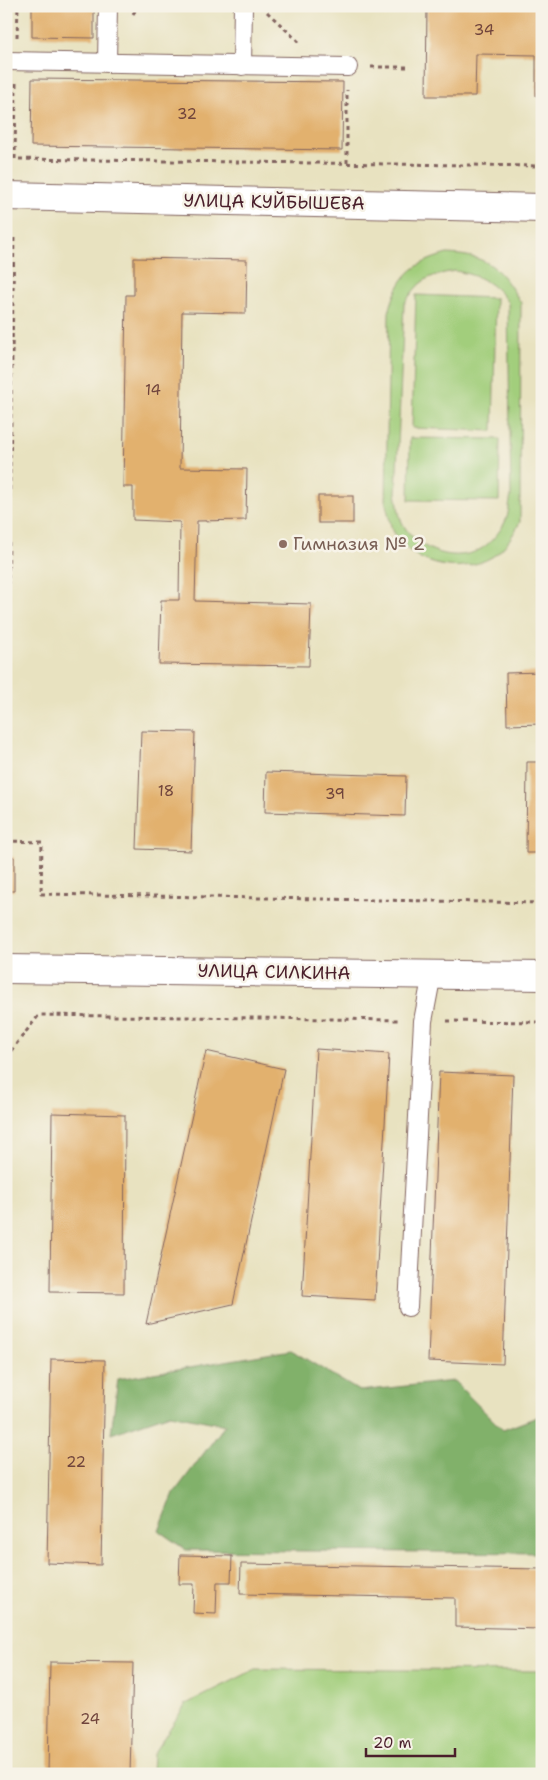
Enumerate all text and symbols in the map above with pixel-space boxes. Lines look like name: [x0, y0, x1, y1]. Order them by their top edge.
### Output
house number: 34: [474, 20, 494, 40]
house number: 32: [177, 104, 197, 124]
street label: УЛИЦА КУЙБЫШЕВА: [183, 188, 365, 216]
house number: 14: [145, 380, 161, 400]
place label: Гимназия № 2: [293, 532, 425, 556]
marker: Гимназия № 2: [277, 538, 289, 550]
house number: 18: [158, 781, 174, 801]
house number: 39: [325, 784, 345, 804]
street label: УЛИЦА СИЛКИНА: [197, 959, 351, 985]
house number: 22: [66, 1452, 86, 1472]
house number: 24: [80, 1709, 100, 1729]
scale bar: [366, 1725, 454, 1757]
text: 20 m: [373, 1733, 412, 1753]

